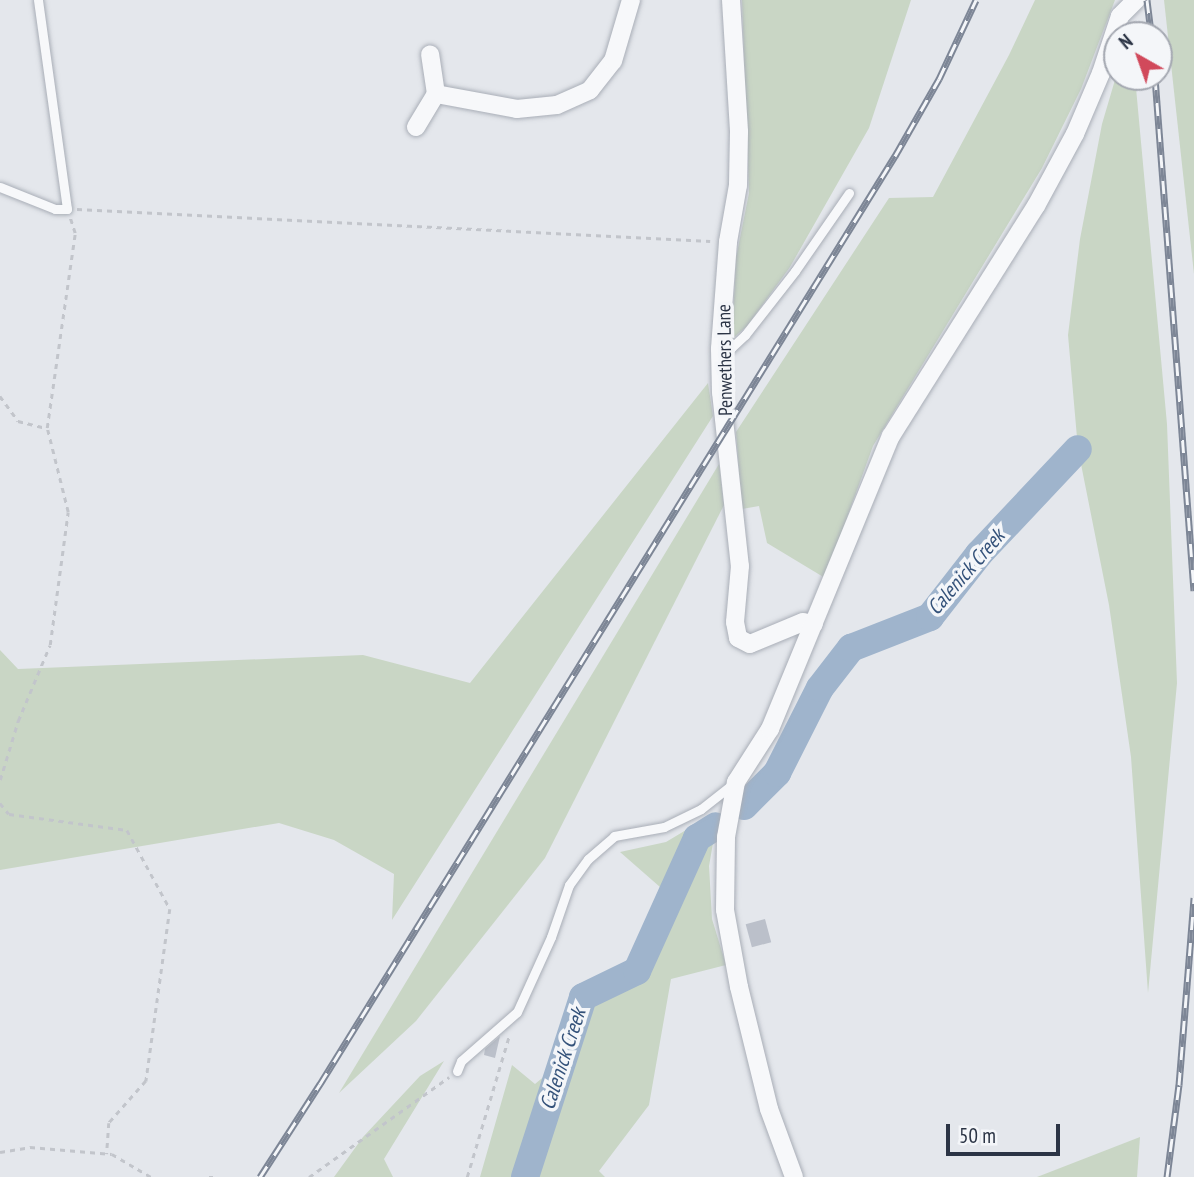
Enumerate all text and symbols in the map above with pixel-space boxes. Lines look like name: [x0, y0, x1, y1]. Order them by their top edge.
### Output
north arrow: [1103, 21, 1173, 91]
text: N: [1114, 29, 1137, 54]
street label: Penwethers Lane: [713, 304, 737, 416]
water label: Calenick Creek: [922, 524, 1010, 620]
water label: Calenick Creek: [535, 1005, 591, 1113]
scale bar: [949, 1110, 1063, 1154]
text: 50 m: [959, 1122, 996, 1149]

